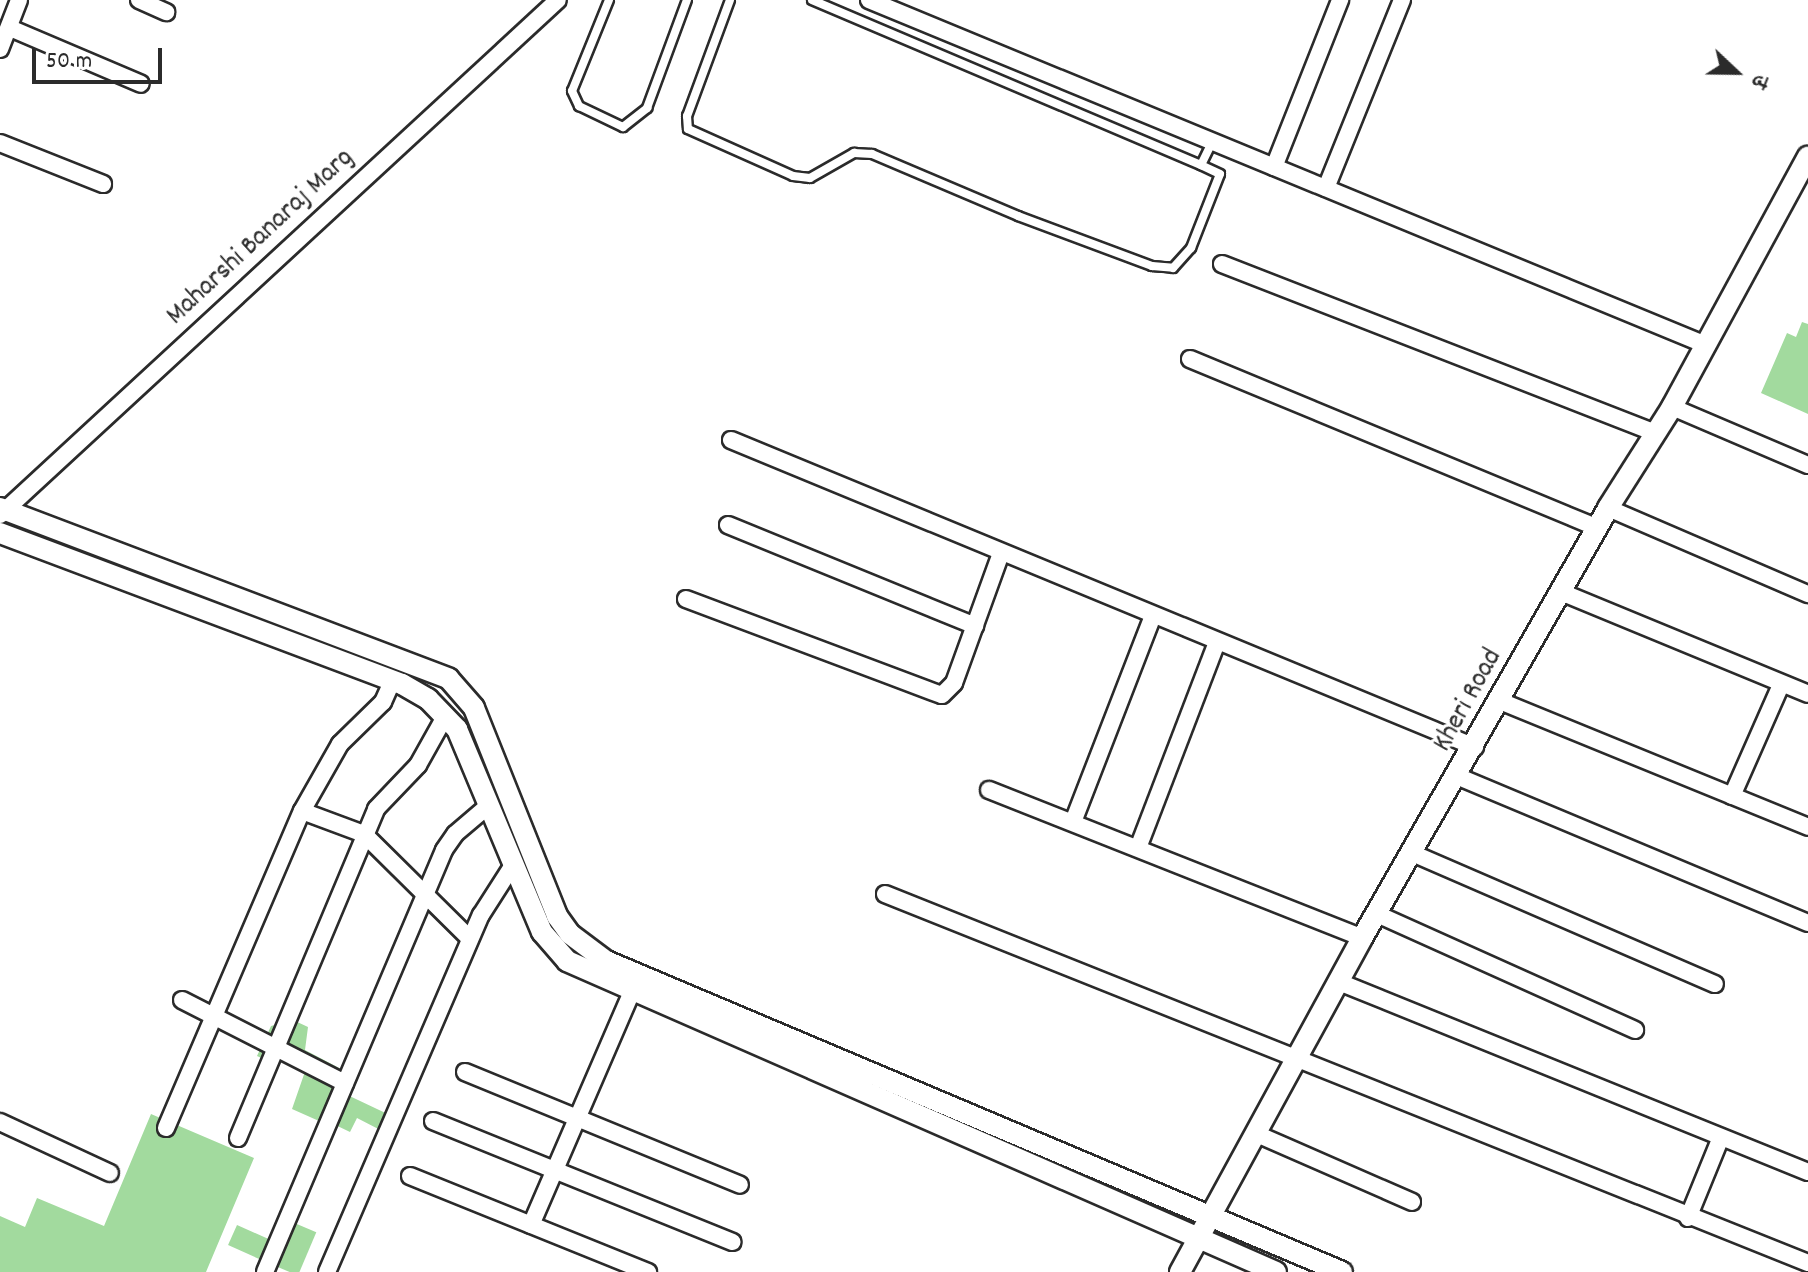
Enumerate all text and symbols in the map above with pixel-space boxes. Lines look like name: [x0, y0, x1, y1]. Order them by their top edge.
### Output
scale bar: [36, 32, 166, 82]
north arrow: [1696, 32, 1776, 112]
text: 50 m: [46, 45, 92, 79]
text: उ: [1742, 70, 1775, 93]
street label: Maharshi Banaraj Marg: [160, 143, 362, 333]
street label: Kheri Road: [1427, 644, 1511, 758]

